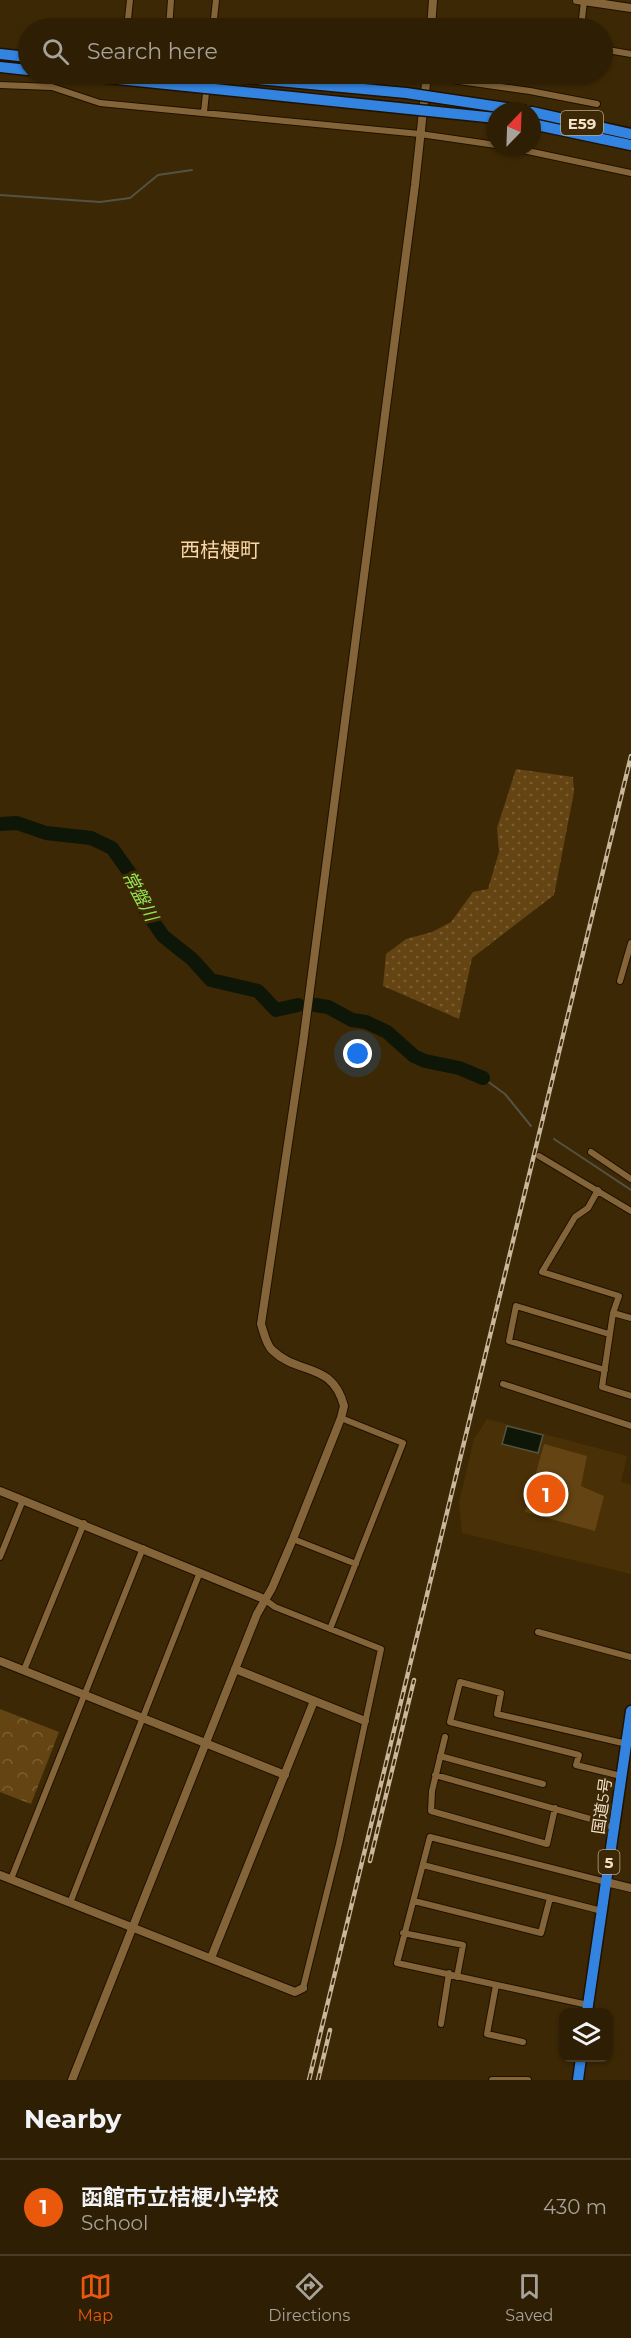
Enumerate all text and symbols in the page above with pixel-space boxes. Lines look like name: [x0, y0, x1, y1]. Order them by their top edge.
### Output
search box: [18, 18, 613, 84]
icon: search: [39, 35, 72, 68]
text: Search here: [87, 38, 218, 65]
north arrow: [487, 102, 541, 156]
road number: E59: [561, 111, 603, 135]
district label: 西桔梗町: [180, 538, 260, 562]
water label: 常盤川: [118, 867, 163, 927]
your location: [343, 1039, 372, 1068]
pin: 1: [526, 1472, 566, 1516]
street label: 国道5号: [589, 1776, 615, 1836]
road number: 5: [598, 1850, 620, 1874]
map controls: [559, 2008, 613, 2062]
button: layers: [559, 2008, 613, 2062]
text: Nearby: [24, 2103, 121, 2135]
text: 函館市立桔梗小学校: [81, 2184, 279, 2211]
text: 1: [40, 2195, 47, 2219]
text: 430 m: [543, 2195, 607, 2219]
text: School: [81, 2211, 148, 2235]
tab: Map: [78, 2270, 113, 2325]
tab: Directions: [268, 2270, 350, 2325]
tab: Saved: [505, 2270, 553, 2325]

